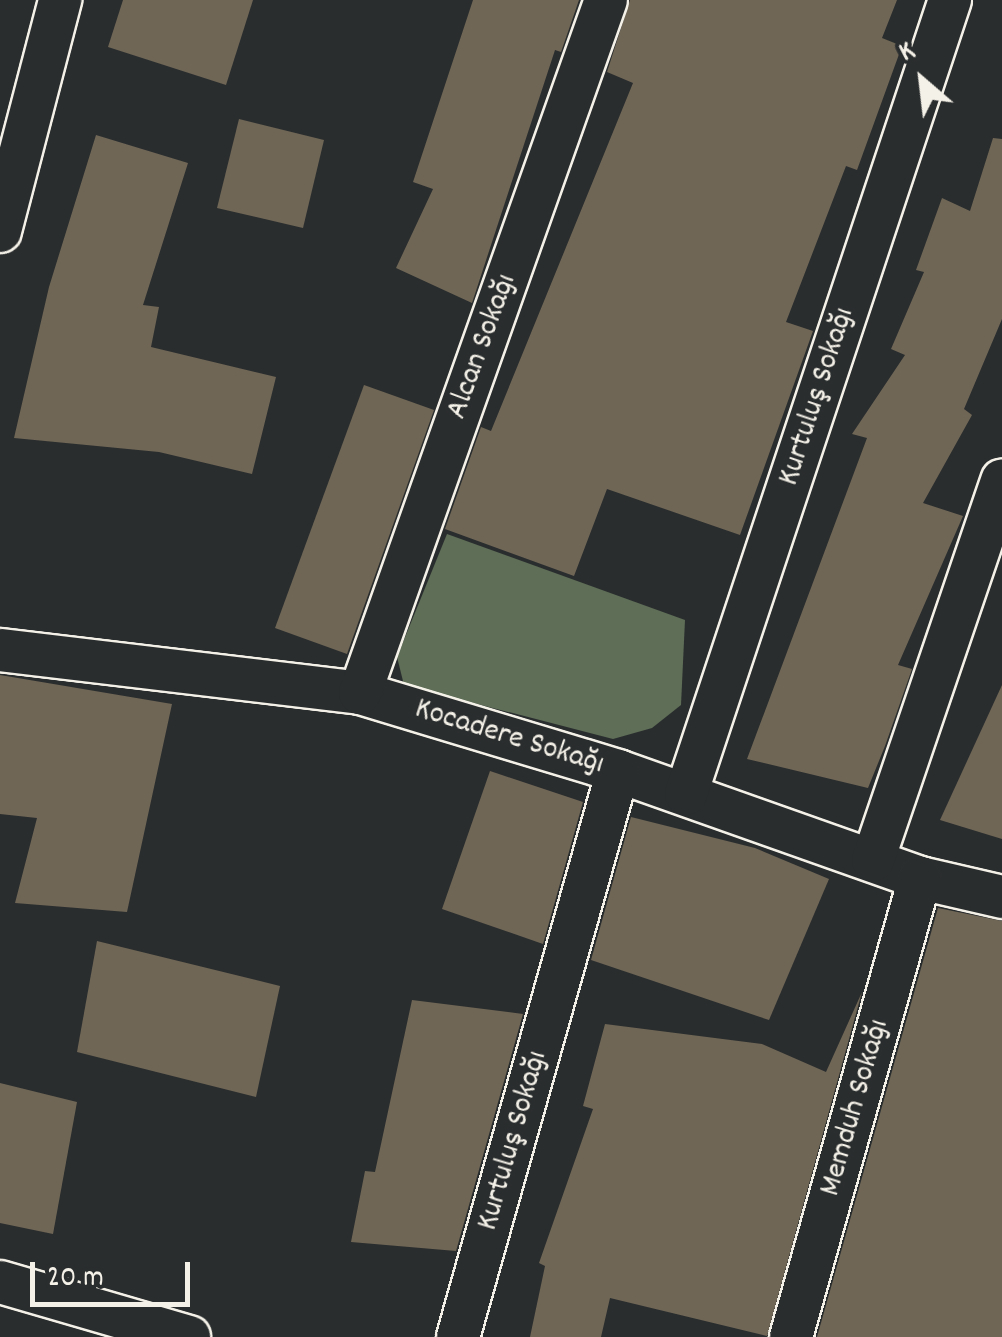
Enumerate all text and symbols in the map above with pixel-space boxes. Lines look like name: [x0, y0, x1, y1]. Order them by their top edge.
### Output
north arrow: [872, 30, 972, 130]
text: K: [893, 33, 923, 74]
street label: Alcan Sokağı: [439, 269, 527, 425]
street label: Kurtuluş Sokağı: [771, 303, 865, 491]
street label: Kocadere Sokağı: [410, 691, 608, 785]
street label: Memduh Sokağı: [812, 1015, 900, 1201]
street label: Kurtuluş Sokağı: [470, 1047, 558, 1235]
scale bar: [35, 1242, 195, 1304]
text: 20 m: [47, 1258, 104, 1301]

